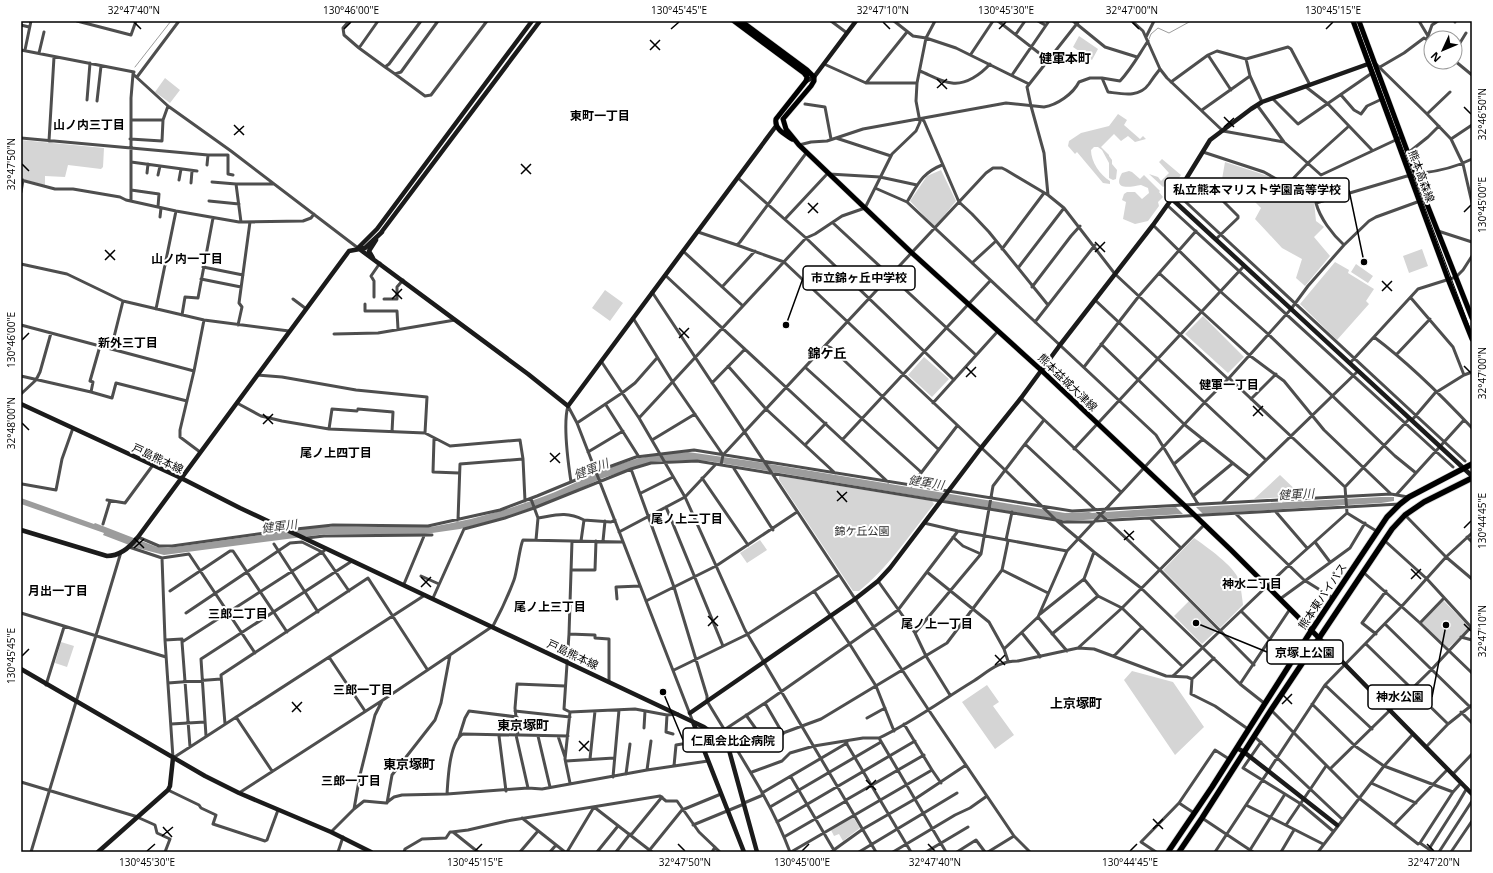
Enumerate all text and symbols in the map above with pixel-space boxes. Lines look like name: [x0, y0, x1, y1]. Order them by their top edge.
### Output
text: 32°47'40"N: [108, 3, 160, 17]
text: 130°46'00"E: [323, 3, 379, 17]
text: 130°45'45"E: [651, 3, 707, 17]
text: 32°47'10"N: [857, 3, 909, 17]
text: 130°45'30"E: [978, 3, 1034, 17]
text: 32°47'00"N: [1106, 3, 1158, 17]
text: 130°45'15"E: [1305, 3, 1361, 17]
north arrow: [1423, 30, 1463, 70]
district label: 健軍本町: [1039, 49, 1091, 67]
text: N: [1427, 49, 1444, 66]
text: 32°46'50"N: [1475, 88, 1489, 140]
district label: 東町一丁目: [570, 107, 630, 124]
district label: 山ノ内三丁目: [53, 116, 125, 133]
text: 32°47'50"N: [4, 138, 18, 190]
street label: 熊本高森線: [1406, 148, 1438, 204]
text: 130°45'00"E: [1475, 177, 1489, 233]
callout: 私立熊本マリスト学園高等学校: [1165, 178, 1349, 202]
text: 私立熊本マリスト学園高等学校: [1173, 181, 1341, 198]
district label: 山ノ内一丁目: [151, 250, 223, 267]
callout: 市立錦ヶ丘中学校: [803, 266, 915, 290]
text: 市立錦ヶ丘中学校: [811, 269, 907, 286]
text: 130°46'00"E: [4, 312, 18, 368]
district label: 新外三丁目: [98, 334, 158, 351]
district label: 錦ケ丘: [807, 344, 847, 362]
text: 32°47'00"N: [1475, 347, 1489, 399]
street label: 熊本益城大津線: [1035, 350, 1101, 414]
district label: 健軍一丁目: [1199, 376, 1259, 393]
text: 32°48'00"N: [4, 397, 18, 449]
street label: 戸島熊本線: [130, 440, 186, 476]
district label: 尾ノ上四丁目: [300, 444, 372, 461]
water label: 健軍川: [571, 454, 613, 483]
water label: 健軍川: [907, 471, 947, 494]
water label: 健軍川: [1278, 484, 1316, 503]
text: 130°44'45"E: [1475, 493, 1489, 549]
district label: 尾ノ上二丁目: [651, 510, 723, 527]
water label: 健軍川: [260, 515, 300, 537]
park label: 錦ケ丘公園: [835, 523, 890, 538]
street label: 熊本東バイパス: [1294, 560, 1350, 632]
district label: 神水二丁目: [1222, 575, 1282, 592]
district label: 月出一丁目: [28, 582, 88, 599]
district label: 尾ノ上三丁目: [514, 598, 586, 615]
district label: 三郎二丁目: [208, 605, 268, 622]
text: 32°47'10"N: [1475, 605, 1489, 657]
district label: 尾ノ上一丁目: [901, 615, 973, 632]
text: 130°45'45"E: [4, 628, 18, 684]
street label: 戸島熊本線: [545, 636, 601, 672]
callout: 京塚上公園: [1267, 640, 1343, 664]
text: 京塚上公園: [1275, 644, 1335, 661]
district label: 三郎一丁目: [333, 681, 393, 698]
callout: 神水公園: [1368, 685, 1432, 709]
text: 神水公園: [1376, 688, 1424, 705]
district label: 上京塚町: [1050, 694, 1102, 712]
district label: 東京塚町: [497, 716, 549, 734]
callout: 仁風会比企病院: [683, 728, 783, 752]
text: 仁風会比企病院: [691, 732, 775, 749]
district label: 東京塚町: [383, 755, 435, 773]
district label: 三郎一丁目: [321, 772, 381, 789]
text: 130°45'30"E: [119, 855, 175, 869]
text: 130°45'15"E: [447, 855, 503, 869]
text: 32°47'50"N: [659, 855, 711, 869]
text: 130°45'00"E: [774, 855, 830, 869]
text: 32°47'40"N: [909, 855, 961, 869]
text: 130°44'45"E: [1102, 855, 1158, 869]
text: 32°47'20"N: [1408, 855, 1460, 869]

